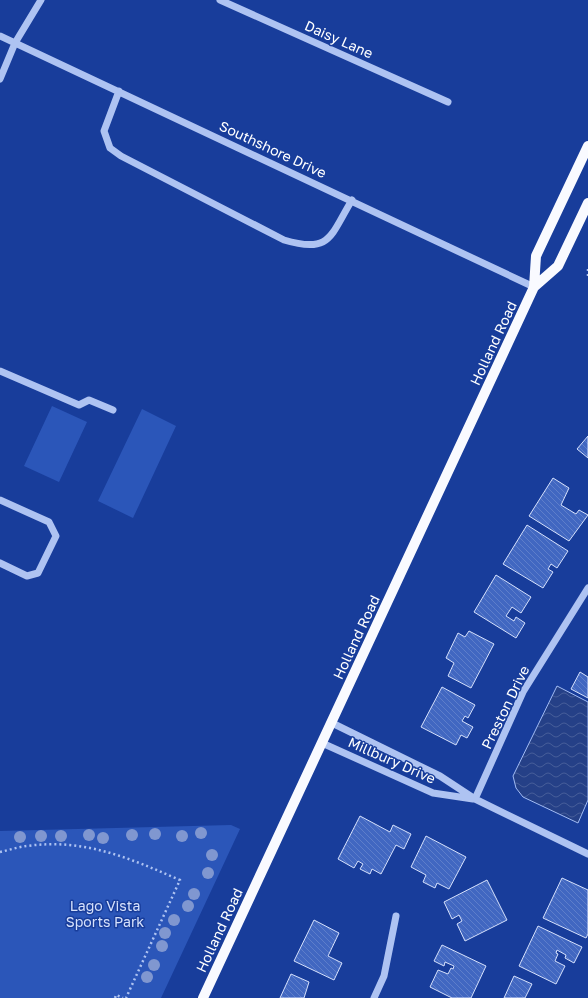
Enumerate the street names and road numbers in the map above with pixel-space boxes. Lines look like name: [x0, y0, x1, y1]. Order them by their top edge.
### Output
street label: Daisy Lane: [302, 16, 376, 62]
street label: Southshore Drive: [217, 117, 329, 181]
street label: Holland Road: [466, 298, 520, 388]
street label: Holland Road: [329, 592, 383, 682]
street label: Preston Drive: [477, 662, 533, 752]
street label: Millbury Drive: [346, 733, 438, 787]
street label: Holland Road: [192, 885, 246, 975]

